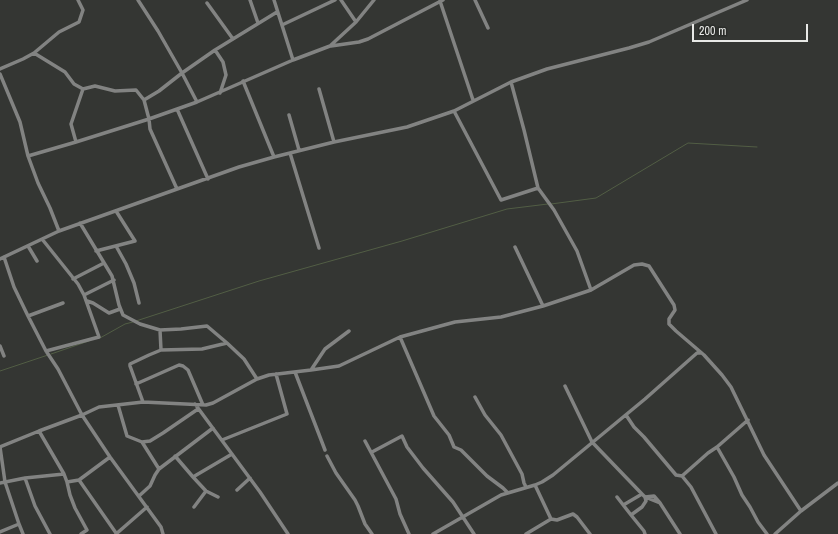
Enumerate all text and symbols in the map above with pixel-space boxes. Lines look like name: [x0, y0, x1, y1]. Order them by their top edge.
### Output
scale bar: [694, 16, 810, 42]
text: 200 m: [699, 23, 726, 39]

